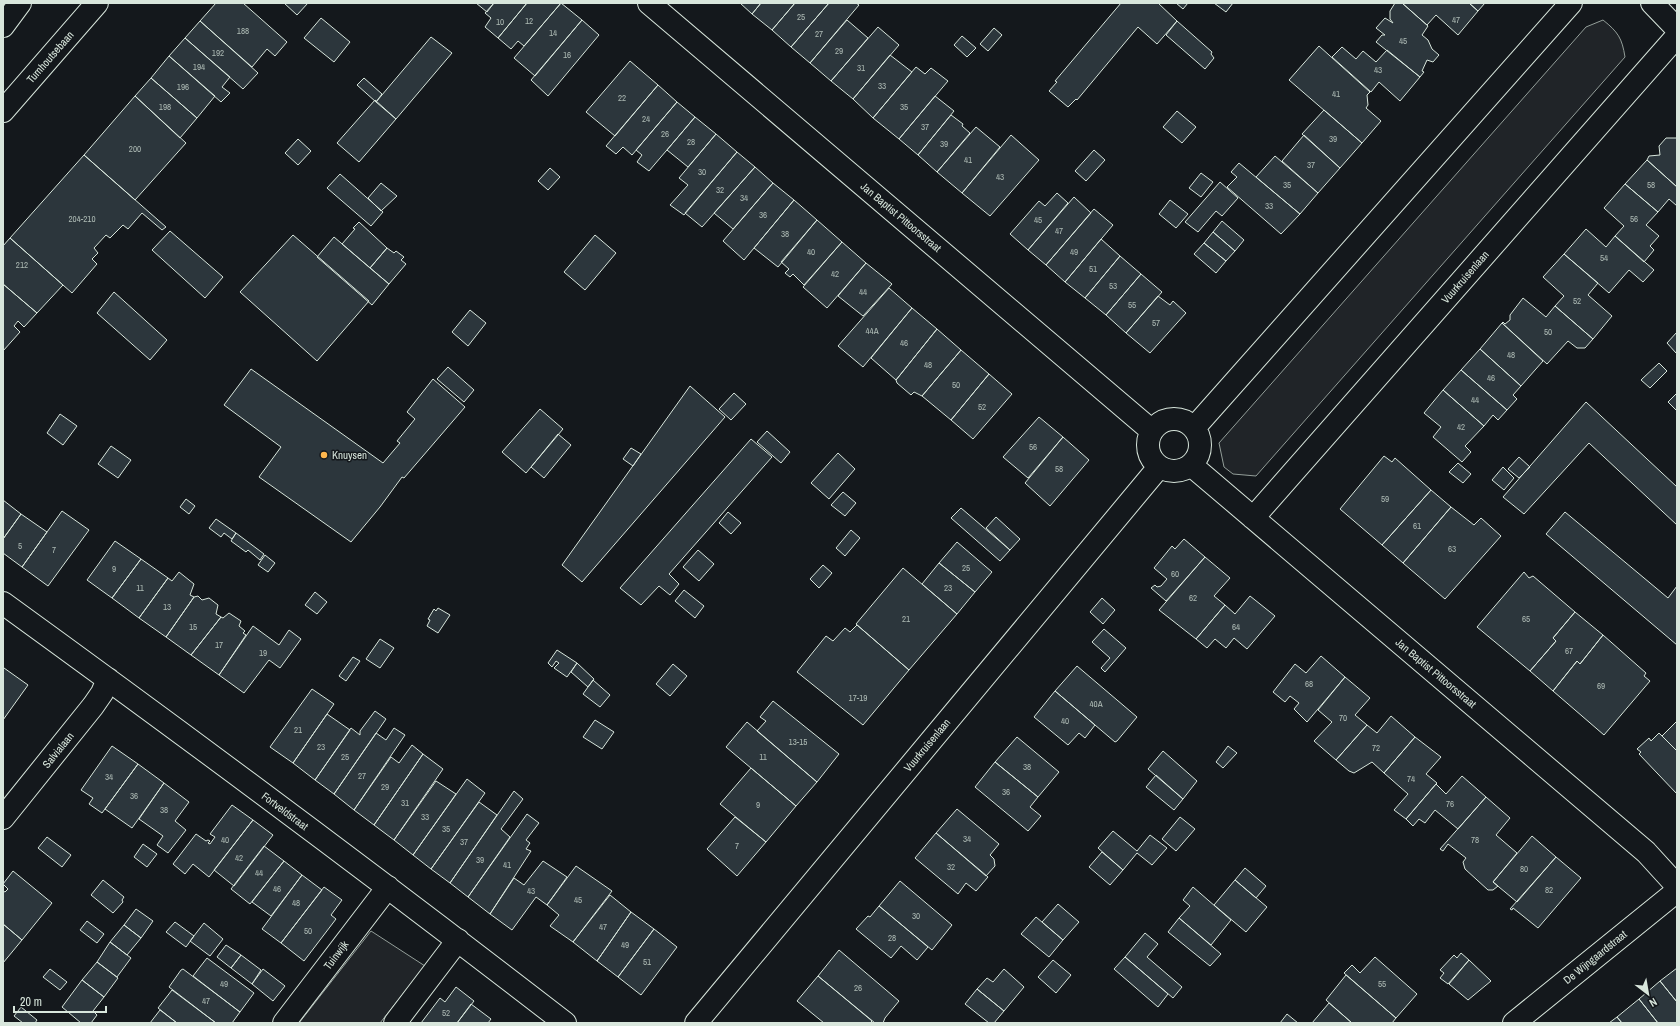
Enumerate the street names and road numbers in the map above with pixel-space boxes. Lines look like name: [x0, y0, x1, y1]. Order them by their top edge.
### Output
street label: Turnhoutsebaan: [23, 28, 77, 86]
street label: Jan Baptist Pittoorsstraat: [858, 179, 945, 255]
street label: Vuurkruisenlaan: [1438, 248, 1492, 306]
street label: Jan Baptist Pittoorsstraat: [1393, 635, 1480, 711]
street label: Vuurkruisenlaan: [901, 715, 953, 775]
street label: Salvialaan: [39, 729, 77, 771]
street label: Fortveldstraat: [259, 789, 311, 833]
street label: De Wijngaardstraat: [1560, 927, 1630, 987]
street label: Tuinwijk: [321, 937, 352, 972]

